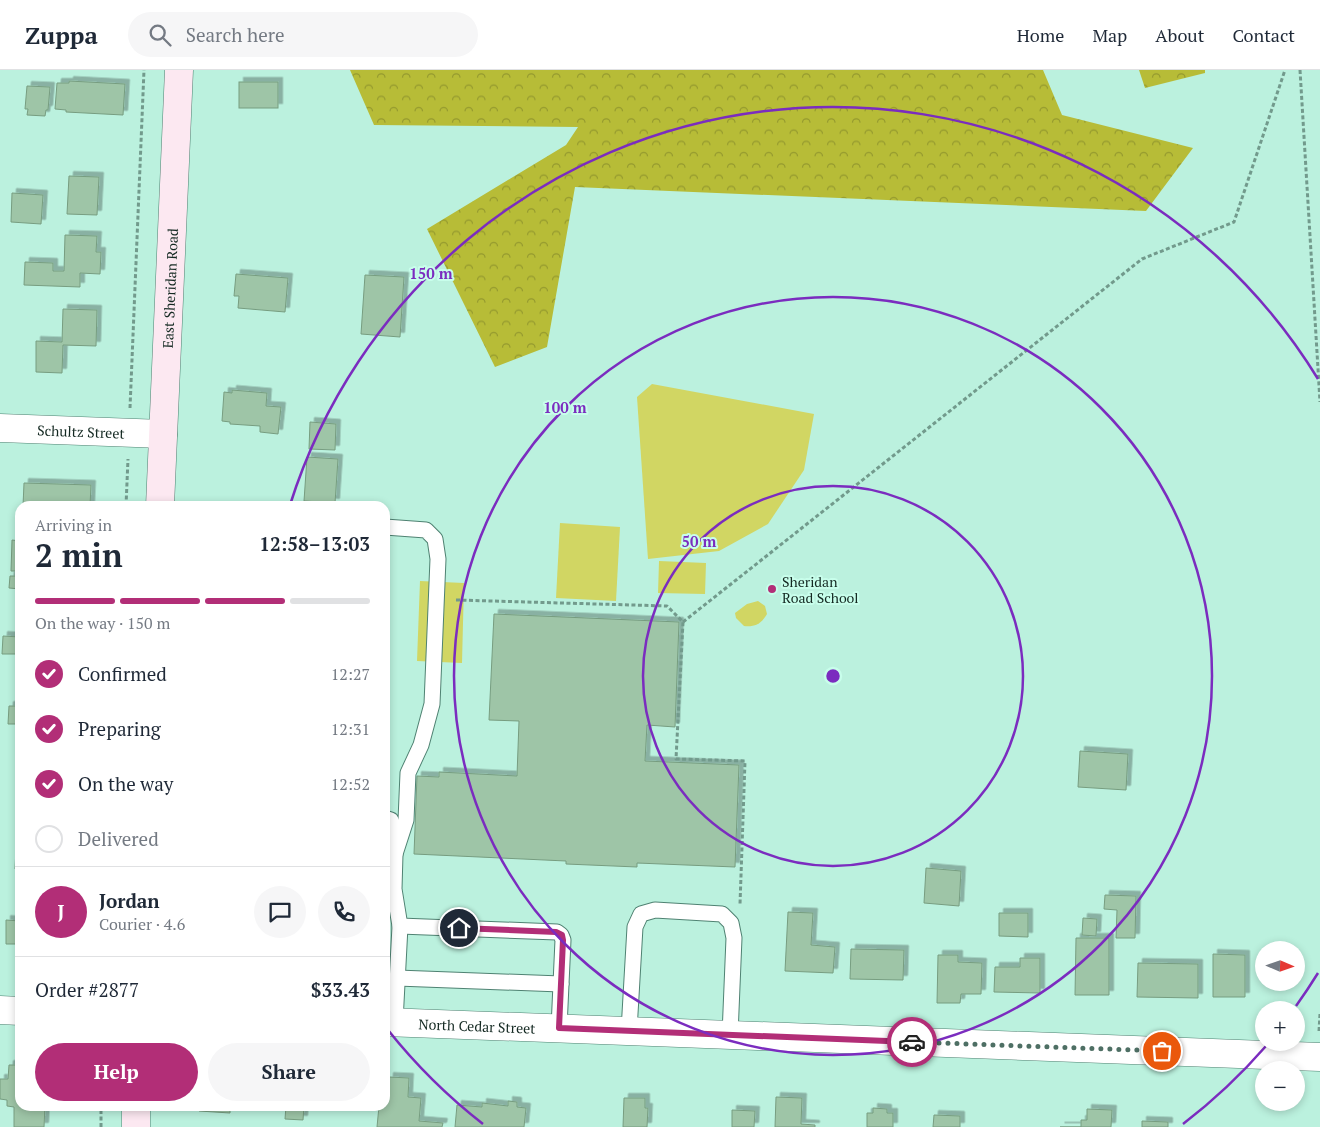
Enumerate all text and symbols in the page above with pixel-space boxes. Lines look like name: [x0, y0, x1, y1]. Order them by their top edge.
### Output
search box: [128, 12, 478, 57]
text: Zuppa: [25, 19, 98, 51]
icon: search: [146, 21, 174, 49]
text: Search here: [186, 22, 285, 47]
text: Home: [1017, 23, 1064, 47]
text: Map: [1092, 23, 1127, 47]
text: About: [1155, 23, 1204, 47]
text: Contact: [1232, 23, 1295, 47]
street label: East Sheridan Road: [157, 228, 182, 349]
text: 150 m: [409, 263, 453, 283]
text: 100 m: [543, 397, 587, 417]
street label: Schultz Street: [37, 420, 126, 442]
text: Arriving in: [35, 514, 112, 536]
text: 12:58–13:03: [259, 531, 370, 556]
text: 50 m: [682, 531, 717, 551]
text: 2 min: [35, 534, 123, 576]
place label: Sheridan Road School: [782, 572, 859, 607]
marker: Sheridan Road School: [766, 583, 778, 595]
text: On the way · 150 m: [35, 612, 170, 634]
icon: check: [35, 660, 63, 688]
text: Confirmed: [78, 661, 167, 686]
text: 12:27: [331, 663, 370, 685]
centre of rings: [824, 667, 842, 685]
icon: check: [35, 715, 63, 743]
text: Preparing: [78, 716, 161, 741]
text: 12:31: [331, 718, 370, 740]
icon: check: [35, 770, 63, 798]
text: On the way: [78, 771, 173, 796]
text: 12:52: [331, 773, 370, 795]
text: Delivered: [78, 826, 159, 851]
button: chat: [254, 886, 306, 938]
button: phone: [318, 886, 370, 938]
text: Jordan: [99, 888, 160, 913]
text: J: [58, 899, 64, 924]
pin: [438, 907, 480, 949]
text: Courier · 4.6: [99, 913, 185, 935]
icon: home: [445, 914, 473, 942]
north arrow: [1255, 941, 1305, 991]
map controls: [1255, 941, 1305, 1111]
text: Order #2877: [35, 977, 139, 1002]
text: $33.43: [311, 977, 370, 1002]
button: +: [1255, 1001, 1305, 1051]
street label: North Cedar Street: [418, 1014, 537, 1037]
courier: [887, 1017, 937, 1067]
icon: car: [898, 1028, 926, 1056]
pin: [1141, 1030, 1183, 1072]
icon: bag: [1148, 1037, 1176, 1065]
button: Help: [35, 1043, 198, 1101]
button: Share: [208, 1043, 370, 1101]
button: −: [1255, 1061, 1305, 1111]

